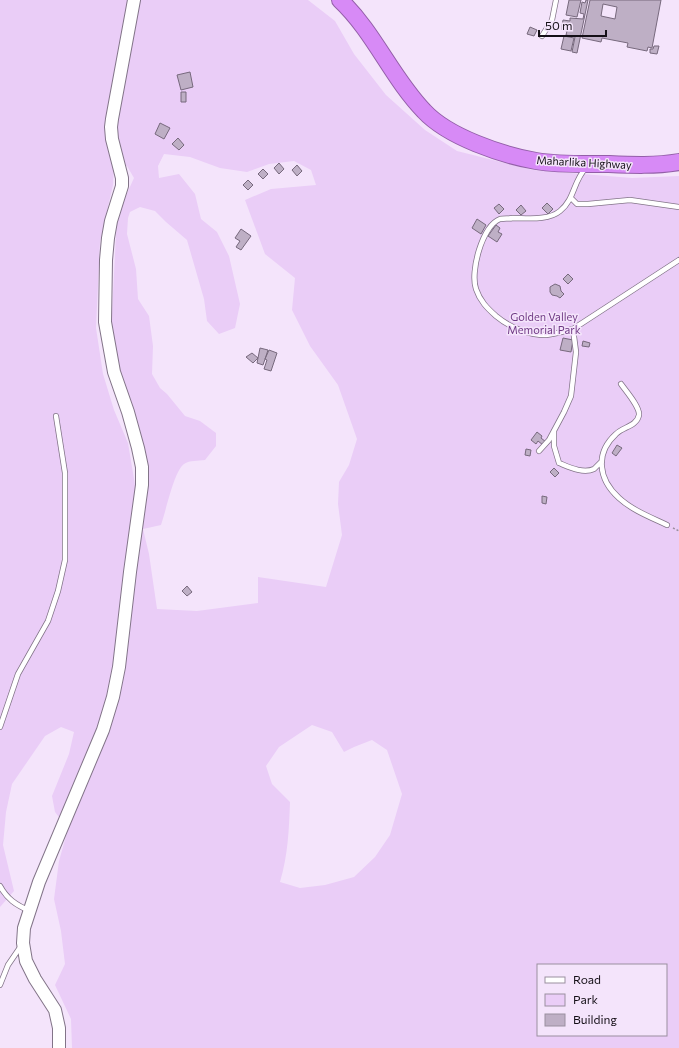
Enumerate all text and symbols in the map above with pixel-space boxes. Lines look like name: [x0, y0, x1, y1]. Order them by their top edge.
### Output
scale bar: [539, 12, 606, 38]
text: 50 m: [545, 18, 573, 32]
street label: Maharlika Highway: [536, 153, 632, 171]
park label: Golden Valley Memorial Park: [507, 310, 581, 336]
legend: [537, 964, 667, 1036]
text: Road: [573, 972, 601, 986]
text: Park: [573, 992, 599, 1006]
text: Building: [573, 1012, 617, 1026]

